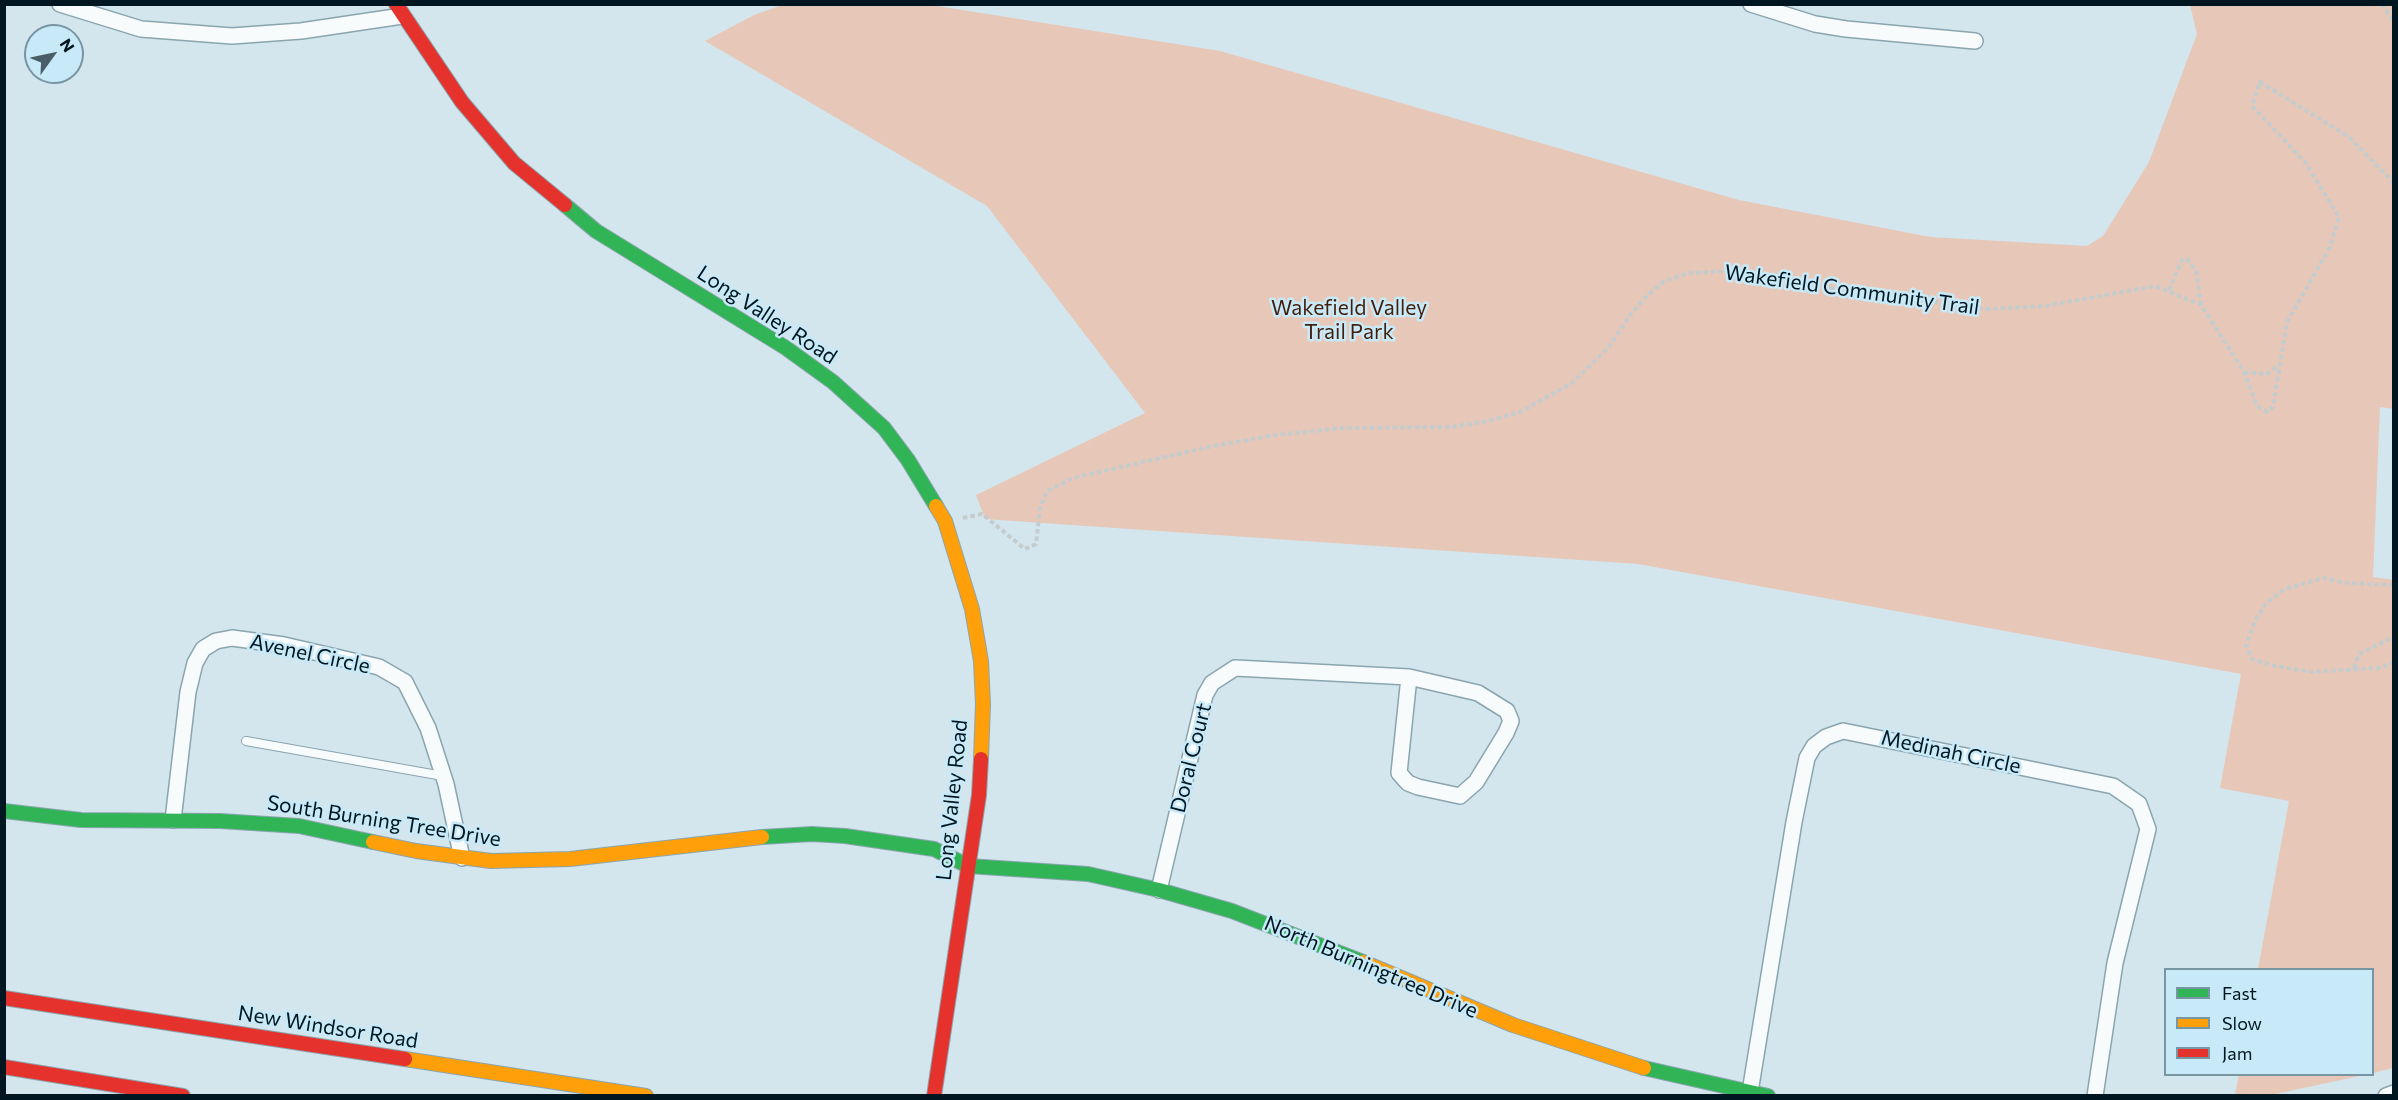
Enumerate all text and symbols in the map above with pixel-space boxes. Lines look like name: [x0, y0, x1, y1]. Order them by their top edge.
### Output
north arrow: [24, 24, 84, 84]
text: N: [57, 35, 79, 55]
street label: Long Valley Road: [692, 260, 842, 370]
street label: Wakefield Community Trail: [1723, 260, 1981, 320]
park label: Wakefield Valley Trail Park: [1271, 295, 1427, 345]
street label: Avenel Circle: [248, 629, 372, 679]
street label: Doral Court: [1165, 701, 1217, 815]
street label: Long Valley Road: [931, 718, 973, 882]
street label: Medinah Circle: [1879, 725, 2023, 779]
street label: South Burning Tree Drive: [265, 790, 503, 852]
street label: North Burningtree Drive: [1260, 911, 1482, 1023]
legend: [2164, 968, 2374, 1076]
text: Fast: [2222, 982, 2257, 1004]
street label: New Windsor Road: [236, 1000, 420, 1054]
text: Slow: [2222, 1012, 2262, 1034]
text: Jam: [2222, 1042, 2252, 1064]

